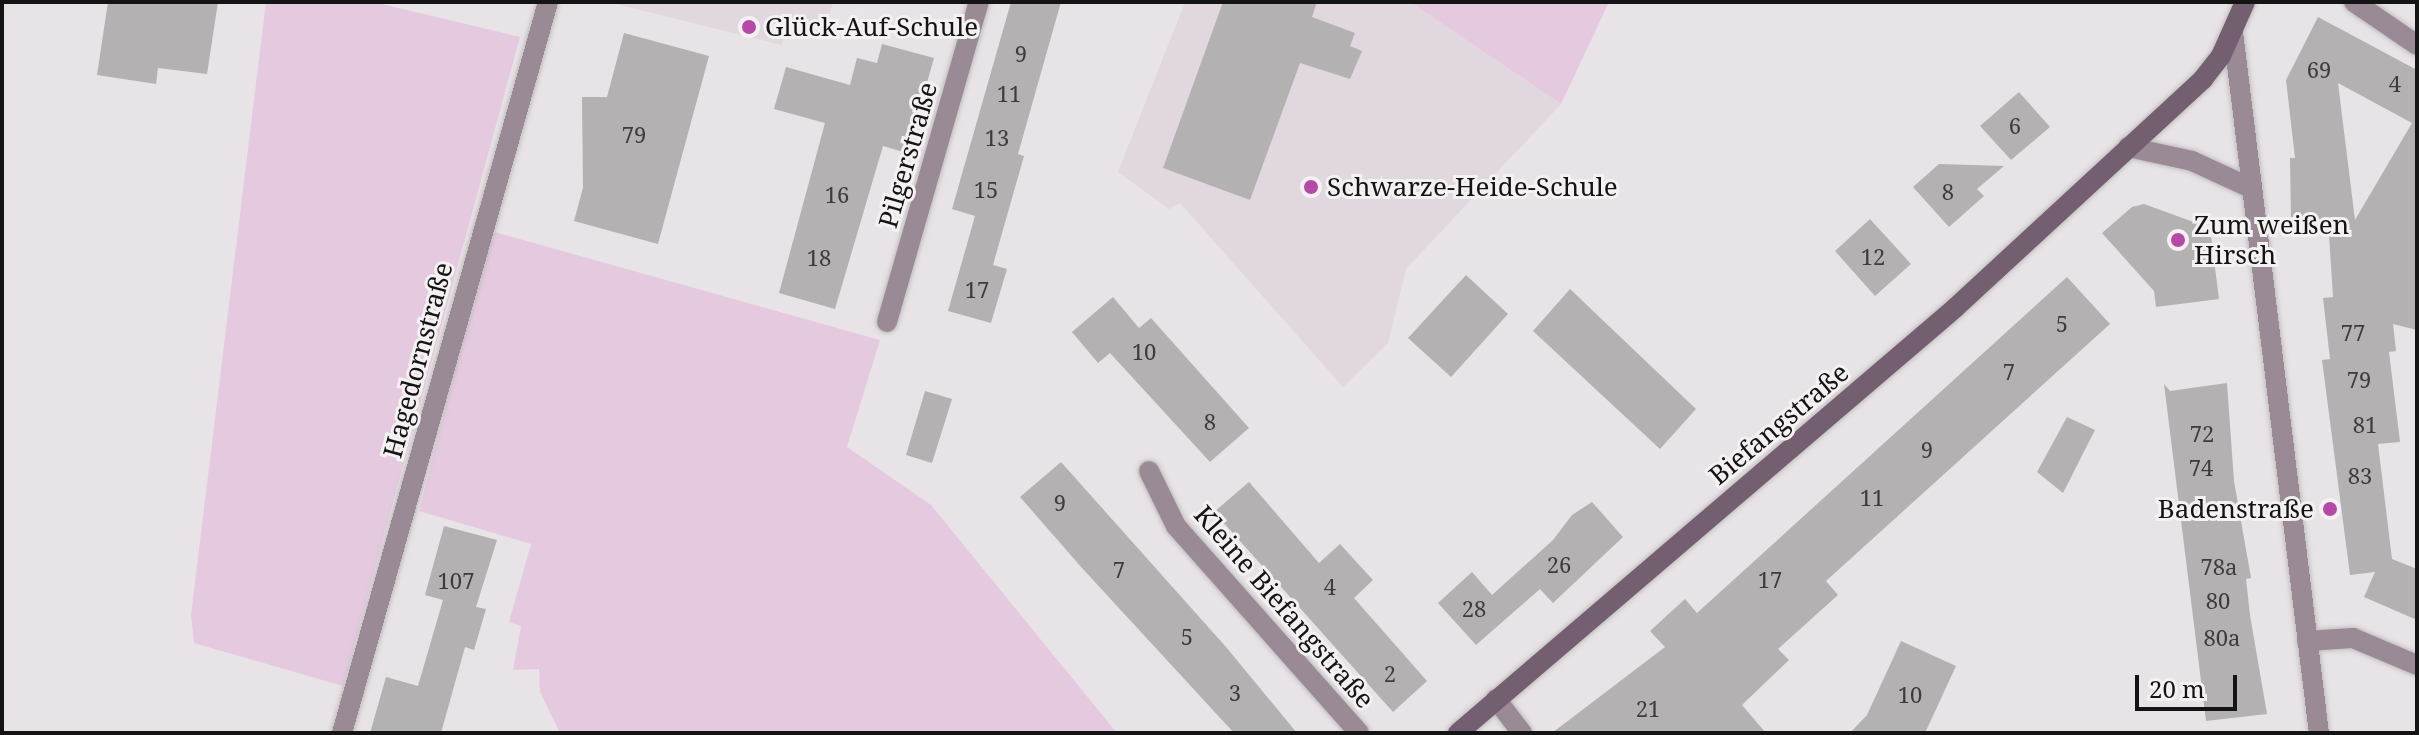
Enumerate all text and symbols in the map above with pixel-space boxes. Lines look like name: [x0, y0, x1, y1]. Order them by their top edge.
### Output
place label: Glück-Auf-Schule: [765, 11, 978, 43]
marker: Glück-Auf-Schule: [740, 18, 758, 36]
house number: 9: [1015, 41, 1027, 67]
house number: 69: [2307, 57, 2331, 83]
house number: 4: [2389, 71, 2401, 97]
street label: Pilgerstraße: [872, 79, 944, 231]
house number: 11: [997, 81, 1021, 107]
house number: 6: [2009, 113, 2021, 139]
house number: 79: [622, 122, 646, 148]
house number: 13: [985, 125, 1009, 151]
place label: Schwarze-Heide-Schule: [1327, 171, 1618, 203]
house number: 15: [974, 177, 998, 203]
marker: Schwarze-Heide-Schule: [1302, 178, 1320, 196]
house number: 8: [1942, 179, 1954, 205]
house number: 16: [825, 182, 849, 208]
place label: Zum weißen Hirsch: [2194, 209, 2349, 270]
marker: Zum weißen Hirsch: [2169, 231, 2187, 249]
house number: 12: [1861, 244, 1885, 270]
house number: 18: [807, 245, 831, 271]
street label: Hagedornstraße: [377, 259, 459, 461]
house number: 17: [965, 277, 989, 303]
house number: 5: [2056, 311, 2068, 337]
house number: 77: [2341, 320, 2365, 346]
house number: 10: [1132, 339, 1156, 365]
street label: Biefangstraße: [1703, 357, 1855, 491]
house number: 7: [2003, 359, 2015, 385]
house number: 79: [2347, 367, 2371, 393]
house number: 8: [1204, 409, 1216, 435]
house number: 81: [2353, 412, 2377, 438]
house number: 72: [2190, 421, 2214, 447]
house number: 9: [1921, 437, 1933, 463]
house number: 74: [2189, 455, 2213, 481]
house number: 83: [2348, 463, 2372, 489]
house number: 11: [1860, 485, 1884, 511]
house number: 9: [1054, 490, 1066, 516]
place label: Badenstraße: [2158, 493, 2314, 525]
street label: Kleine Biefangstraße: [1188, 499, 1380, 715]
marker: Badenstraße: [2321, 500, 2339, 518]
house number: 26: [1547, 552, 1571, 578]
house number: 78a: [2201, 554, 2237, 580]
house number: 7: [1113, 557, 1125, 583]
house number: 17: [1758, 567, 1782, 593]
house number: 107: [438, 568, 474, 594]
house number: 4: [1324, 574, 1336, 600]
house number: 80: [2206, 588, 2230, 614]
house number: 28: [1462, 596, 1486, 622]
house number: 5: [1181, 624, 1193, 650]
house number: 80a: [2204, 625, 2240, 651]
scale bar: [2139, 659, 2241, 709]
house number: 2: [1384, 661, 1396, 687]
text: 20 m: [2149, 672, 2205, 705]
house number: 3: [1229, 680, 1241, 706]
house number: 10: [1898, 682, 1922, 708]
house number: 21: [1636, 696, 1660, 722]

